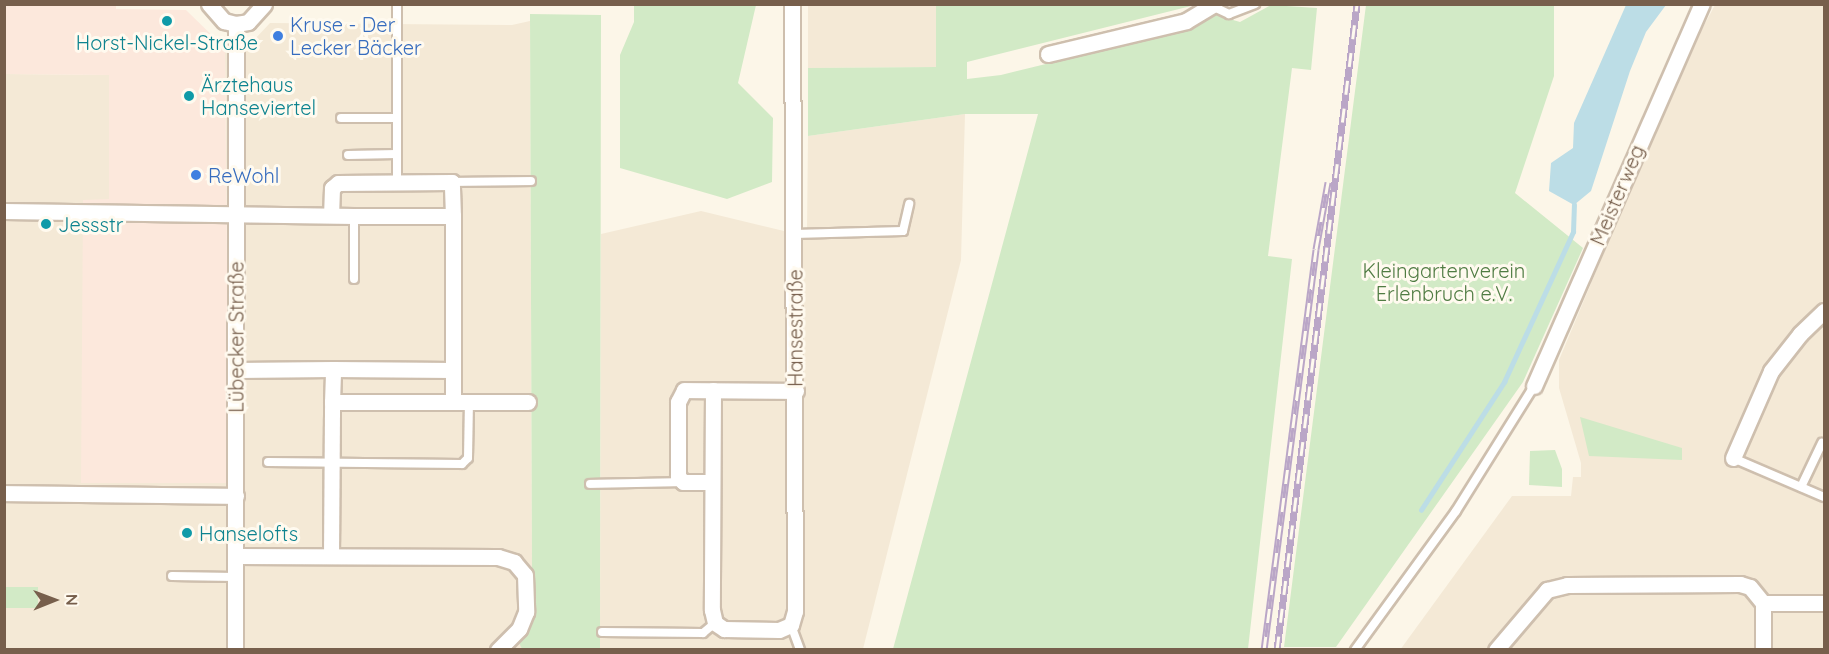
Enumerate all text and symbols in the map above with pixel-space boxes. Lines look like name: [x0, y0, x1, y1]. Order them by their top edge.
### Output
place label: Kruse - Der Lecker Bäcker: [290, 13, 422, 60]
marker: Horst-Nickel-Straße: [160, 14, 174, 28]
marker: Kruse - Der Lecker Bäcker: [271, 29, 285, 43]
place label: Horst-Nickel-Straße: [76, 30, 258, 54]
place label: Ärztehaus Hanseviertel: [201, 72, 316, 119]
marker: Ärztehaus Hanseviertel: [182, 89, 196, 103]
street label: Meisterweg: [1585, 141, 1649, 249]
place label: ReWohl: [208, 163, 279, 187]
marker: ReWohl: [189, 168, 203, 182]
place label: Jessstr: [58, 212, 123, 236]
marker: Jessstr: [39, 217, 53, 231]
park label: Kleingartenverein Erlenbruch e.V.: [1363, 258, 1525, 305]
street label: Lübecker Straße: [224, 261, 248, 413]
street label: Hansestraße: [783, 269, 807, 387]
place label: Hanselofts: [199, 521, 298, 545]
marker: Hanselofts: [180, 526, 194, 540]
north arrow: [24, 570, 84, 630]
text: N: [62, 594, 82, 606]

